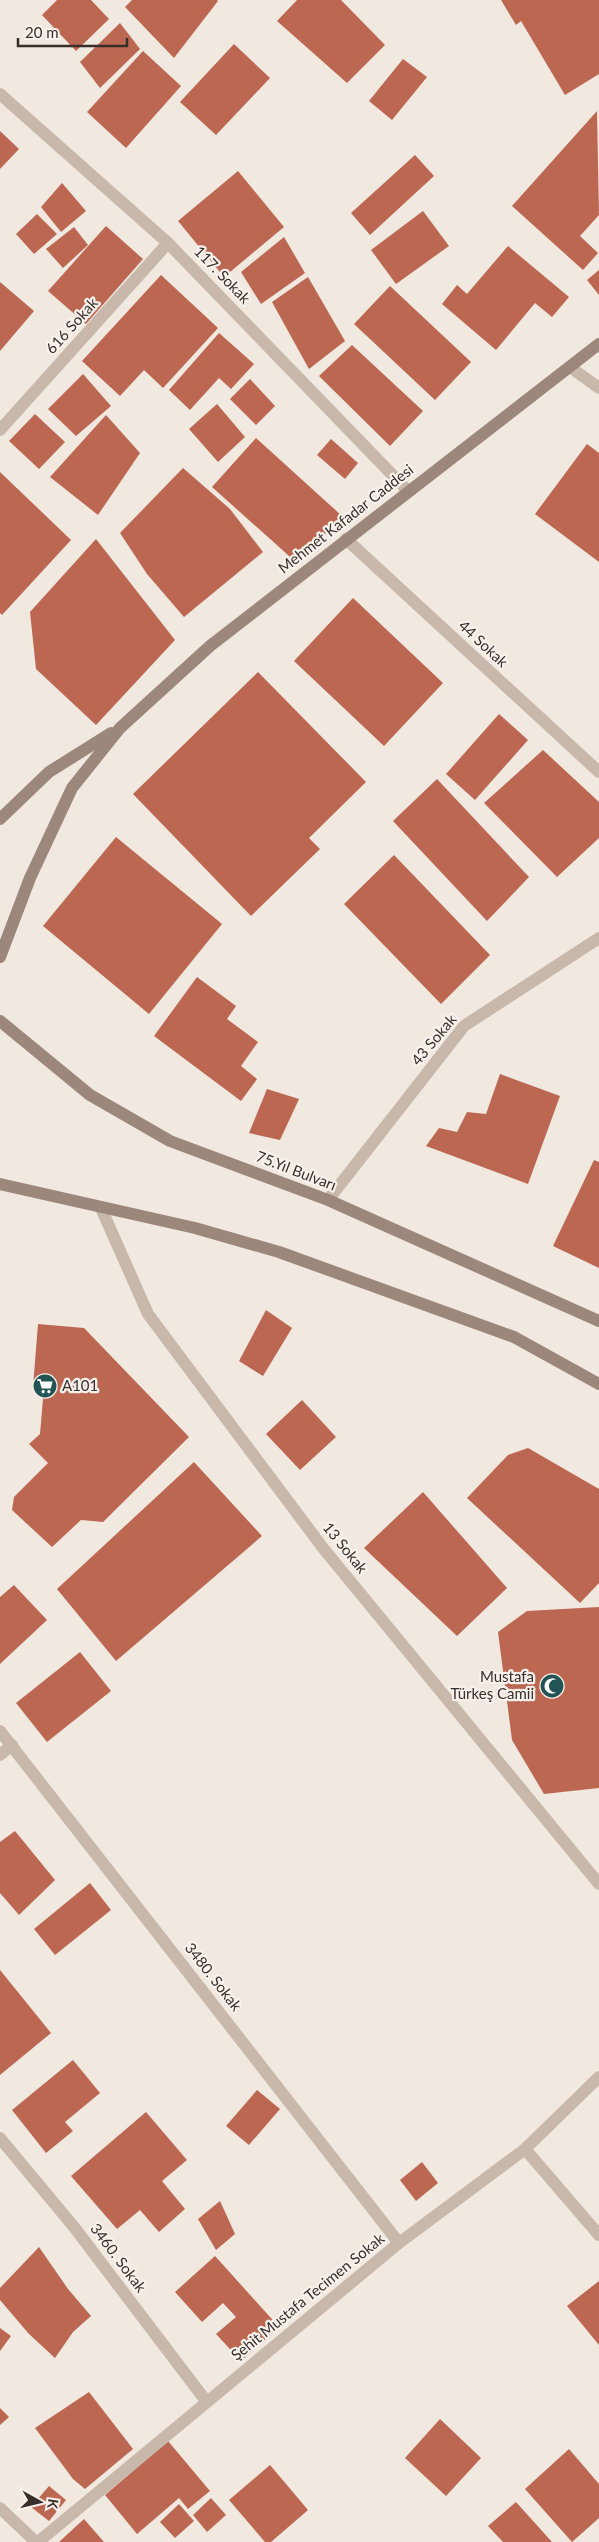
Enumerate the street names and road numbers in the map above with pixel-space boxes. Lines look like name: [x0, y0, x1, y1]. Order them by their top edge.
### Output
street label: 117. Sokak: [191, 242, 255, 307]
street label: 616 Sokak: [41, 293, 101, 357]
street label: Mehmet Kafadar Caddesi: [274, 460, 417, 577]
street label: 44 Sokak: [455, 616, 512, 671]
street label: 43 Sokak: [407, 1010, 460, 1068]
street label: 75.Yıl Bulvarı: [254, 1147, 339, 1194]
street label: 13 Sokak: [320, 1518, 372, 1577]
street label: 3480. Sokak: [182, 1939, 246, 2014]
street label: 3460. Sokak: [87, 2219, 151, 2296]
street label: Şehit Mustafa Tecimen Sokak: [227, 2229, 388, 2364]

